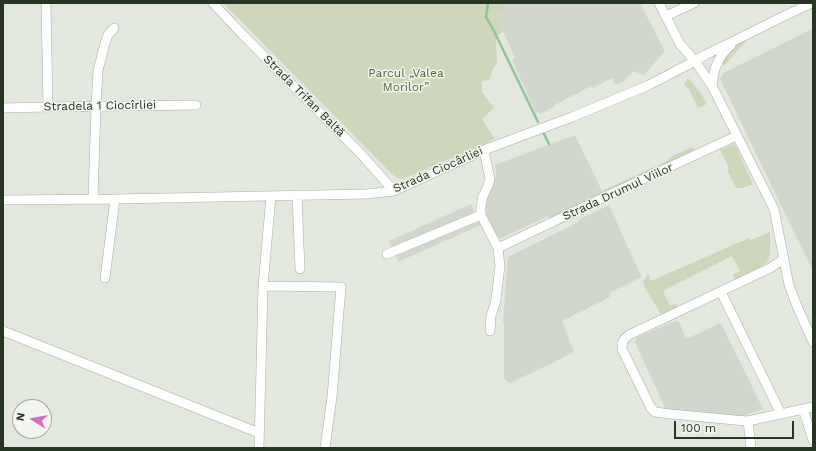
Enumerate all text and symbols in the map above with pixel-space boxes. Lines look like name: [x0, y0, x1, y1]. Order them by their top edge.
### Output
street label: Strada Trifan Baltă: [260, 52, 348, 140]
park label: Parcul „Valea Morilor”: [368, 66, 444, 94]
street label: Stradela 1 Ciocîrliei: [44, 98, 156, 114]
street label: Strada Ciocârliei: [391, 144, 485, 196]
street label: Strada Drumul Viilor: [561, 160, 675, 224]
north arrow: [12, 399, 52, 439]
text: N: [14, 412, 28, 422]
scale bar: [676, 413, 796, 439]
text: 100 m: [681, 421, 716, 435]

